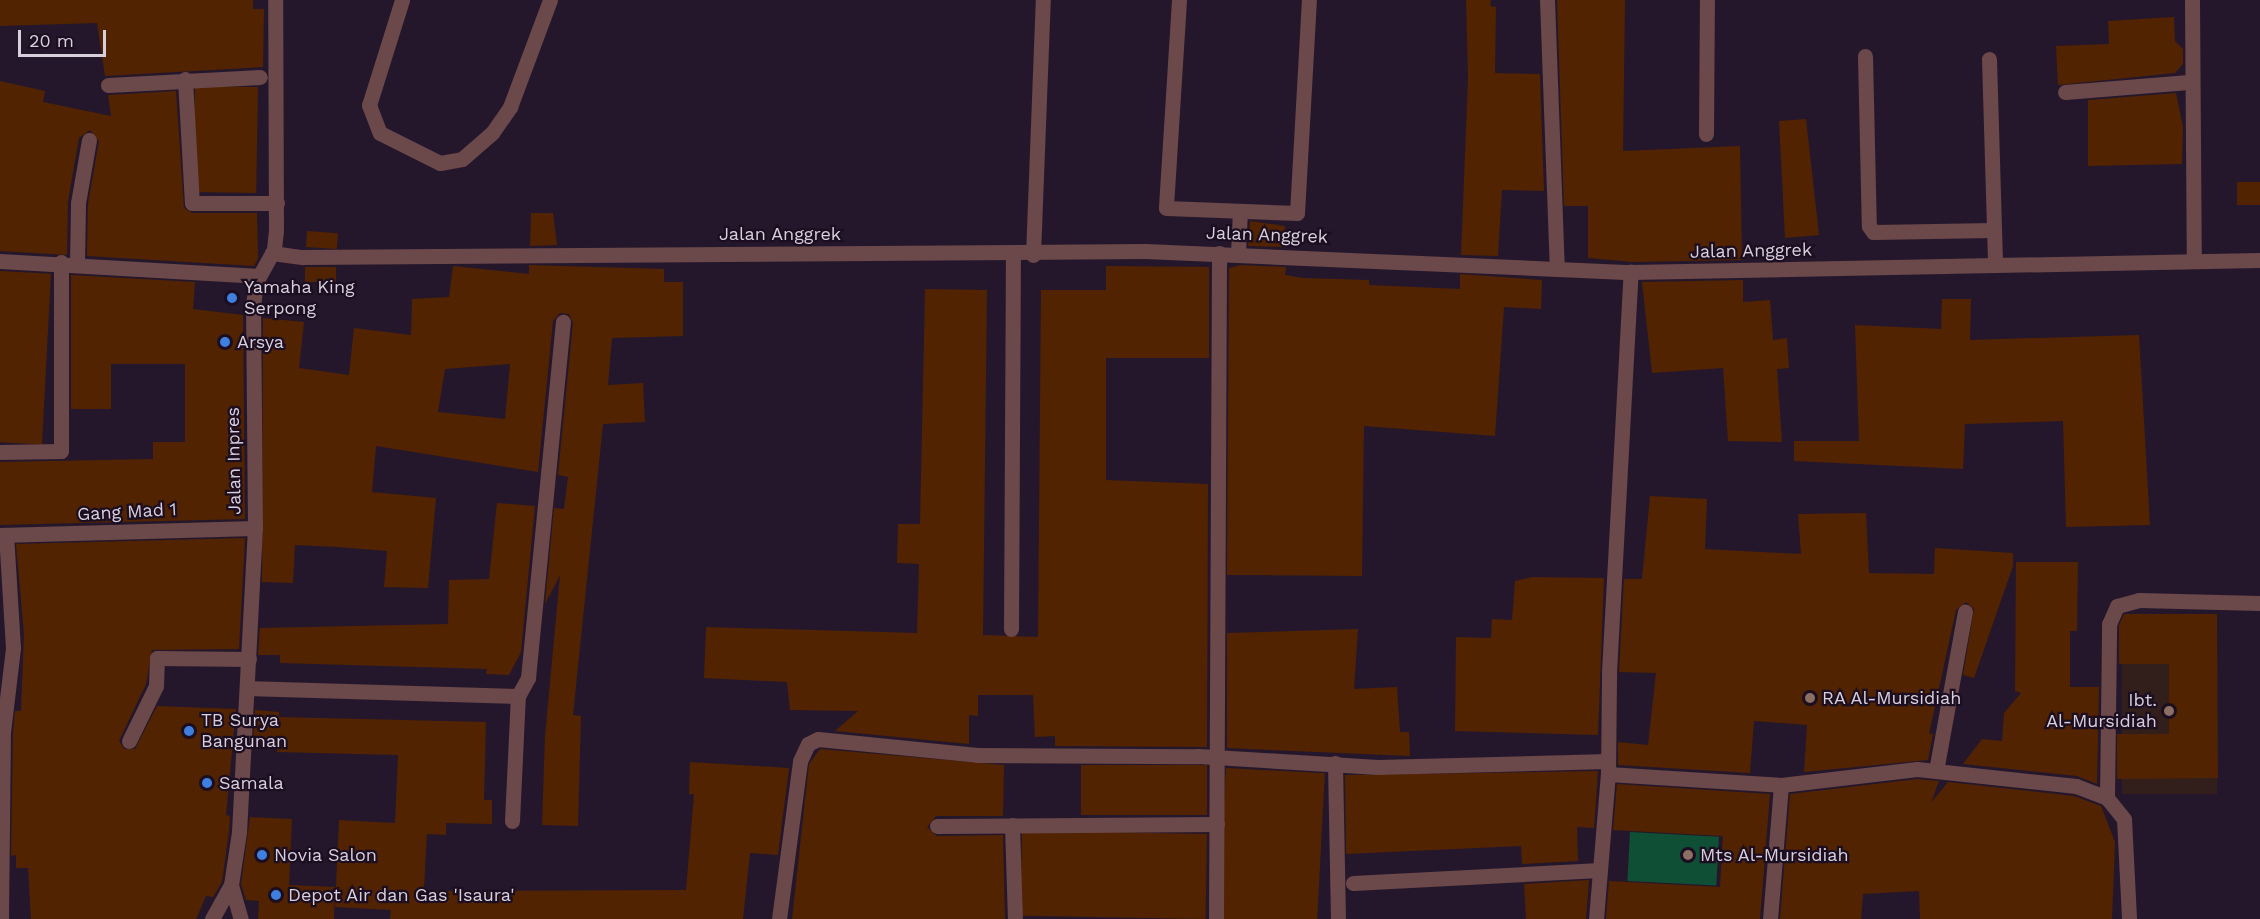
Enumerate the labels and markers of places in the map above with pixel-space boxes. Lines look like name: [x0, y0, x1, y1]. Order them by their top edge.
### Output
place label: Yamaha King Serpong: [244, 277, 355, 320]
marker: Yamaha King Serpong: [225, 291, 239, 305]
place label: Arsya: [237, 331, 284, 353]
marker: Arsya: [218, 335, 232, 349]
place label: RA Al-Mursidiah: [1822, 687, 1963, 709]
place label: Ibt. Al-Mursidiah: [2046, 690, 2157, 732]
marker: RA Al-Mursidiah: [1803, 691, 1817, 705]
marker: Ibt. Al-Mursidiah: [2162, 704, 2176, 718]
place label: TB Surya Bangunan: [201, 710, 287, 752]
marker: TB Surya Bangunan: [182, 724, 196, 738]
place label: Samala: [219, 772, 284, 794]
marker: Samala: [200, 776, 214, 790]
place label: Novia Salon: [274, 844, 377, 866]
place label: Mts Al-Mursidiah: [1700, 844, 1849, 866]
marker: Novia Salon: [255, 848, 269, 862]
marker: Mts Al-Mursidiah: [1681, 848, 1695, 862]
place label: Depot Air dan Gas 'Isaura': [288, 884, 516, 906]
marker: Depot Air dan Gas 'Isaura': [269, 888, 283, 902]

